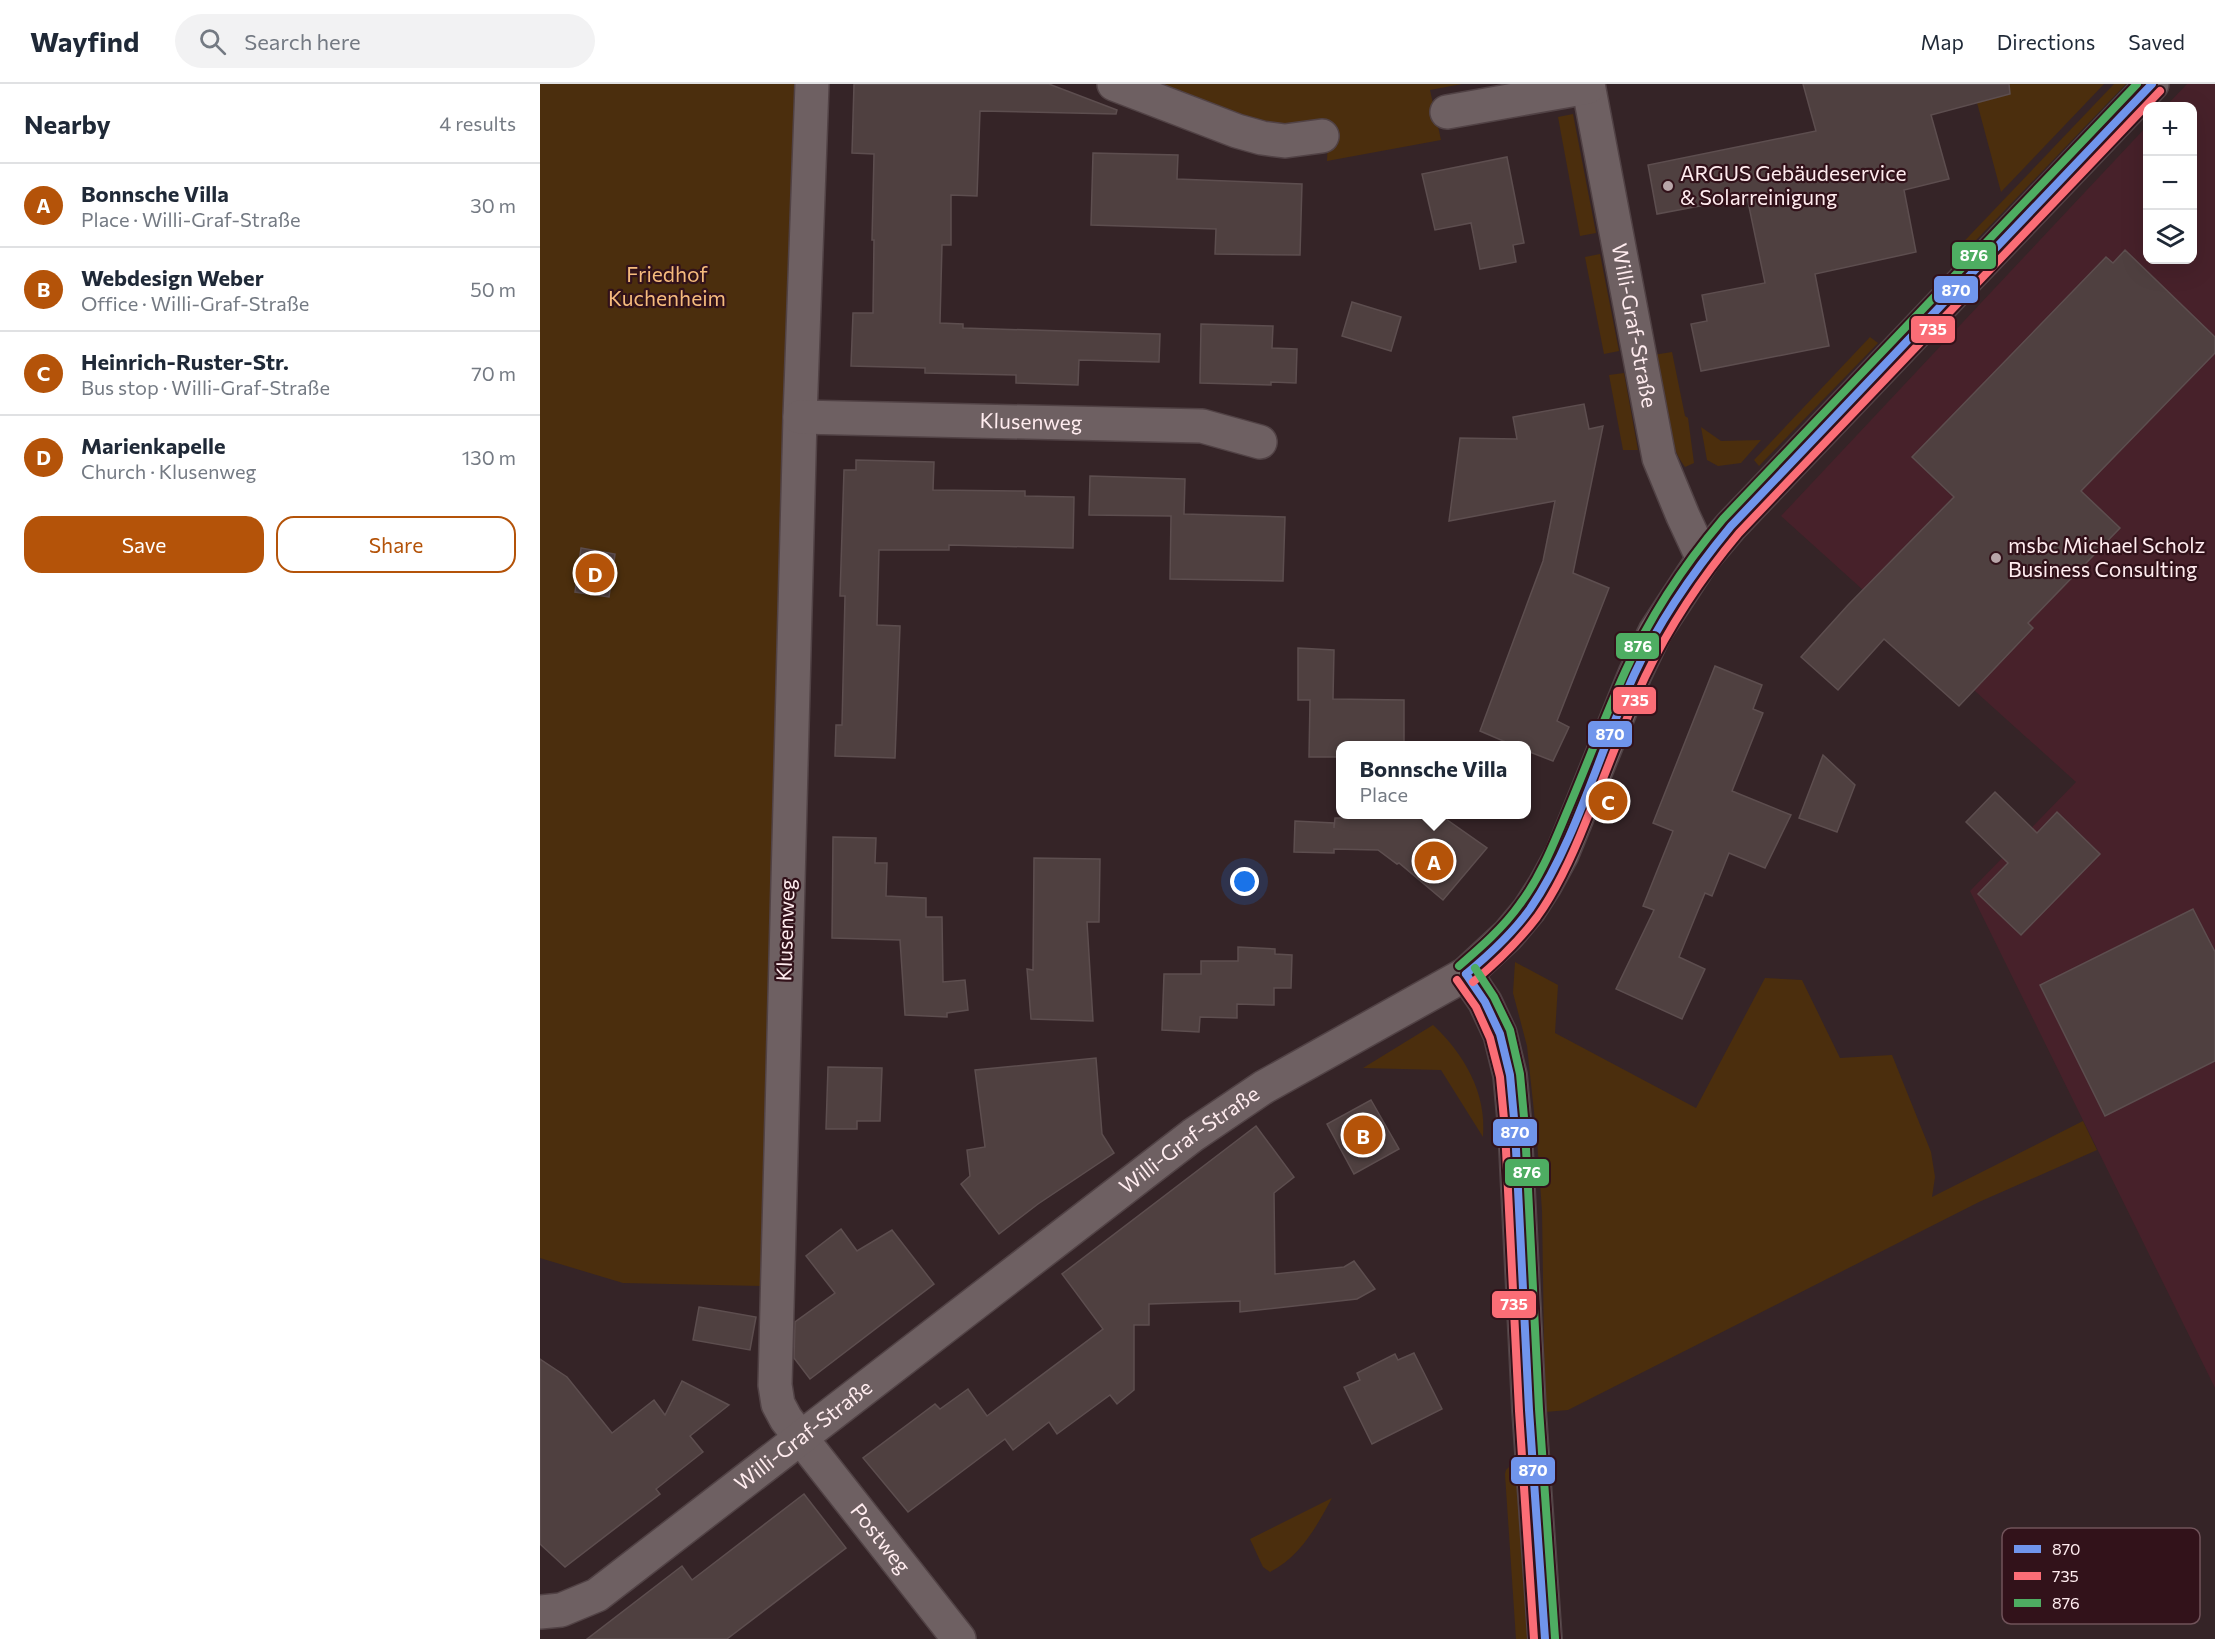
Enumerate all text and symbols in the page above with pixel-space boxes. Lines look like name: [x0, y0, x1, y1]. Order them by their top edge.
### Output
search box: [175, 14, 595, 68]
text: Wayfind: [30, 24, 139, 58]
icon: search: [196, 25, 229, 58]
text: Search here: [244, 28, 361, 55]
text: Map: [1921, 29, 1964, 54]
text: Directions: [1997, 29, 2095, 54]
text: Saved: [2128, 29, 2185, 54]
map controls: [2143, 102, 2197, 264]
button: +: [2143, 102, 2197, 156]
text: Nearby: [24, 108, 111, 139]
text: 4 results: [439, 111, 516, 135]
button: −: [2143, 156, 2197, 210]
place label: ARGUS Gebäudeservice & Solarreinigung: [1680, 160, 1907, 209]
marker: ARGUS Gebäudeservice & Solarreinigung: [1661, 179, 1675, 193]
text: Bonnsche Villa: [81, 180, 229, 207]
text: A: [36, 193, 51, 217]
text: 30 m: [470, 193, 516, 217]
text: Place · Willi-Graf-Straße: [81, 207, 301, 231]
button: layers: [2143, 210, 2197, 264]
street label: Willi-Graf-Straße: [1608, 241, 1663, 410]
line badge: 876: [1951, 241, 1997, 270]
text: 876: [1960, 245, 1988, 264]
park label: Friedhof Kuchenheim: [608, 261, 726, 310]
text: Webdesign Weber: [81, 264, 264, 291]
line badge: 870: [1933, 275, 1979, 304]
text: B: [37, 277, 50, 301]
text: 50 m: [470, 277, 516, 301]
text: 870: [1941, 280, 1971, 299]
text: Office · Willi-Graf-Straße: [81, 291, 309, 315]
line badge: 735: [1910, 315, 1956, 344]
text: 735: [1919, 319, 1947, 338]
text: Heinrich-Ruster-Str.: [81, 348, 289, 375]
text: C: [37, 361, 50, 385]
text: 70 m: [471, 361, 516, 385]
text: Bus stop · Willi-Graf-Straße: [81, 375, 330, 399]
street label: Klusenweg: [979, 407, 1083, 434]
text: Marienkapelle: [81, 432, 225, 459]
text: D: [36, 445, 51, 469]
text: 130 m: [462, 445, 516, 469]
text: Church · Klusenweg: [81, 459, 256, 483]
button: Save: [24, 516, 264, 573]
button: Share: [276, 516, 516, 573]
place label: msbc Michael Scholz Business Consulting: [2008, 532, 2205, 581]
pin: D: [576, 550, 614, 596]
marker: msbc Michael Scholz Business Consulting: [1989, 551, 2003, 565]
line badge: 876: [1615, 632, 1660, 660]
text: 876: [1624, 636, 1652, 655]
line badge: 735: [1612, 686, 1657, 715]
text: 735: [1621, 690, 1649, 709]
line badge: 870: [1587, 720, 1633, 748]
text: 870: [1595, 724, 1625, 743]
popup: [1336, 741, 1531, 819]
text: Bonnsche Villa: [1360, 755, 1507, 782]
pin: C: [1588, 778, 1628, 824]
text: Place: [1360, 782, 1408, 806]
pin: A: [1414, 838, 1454, 884]
your location: [1230, 867, 1259, 896]
street label: Klusenweg: [770, 878, 799, 982]
street label: Willi-Graf-Straße: [1114, 1080, 1263, 1198]
pin: B: [1344, 1112, 1382, 1158]
line badge: 870: [1492, 1118, 1538, 1147]
text: 870: [1500, 1122, 1530, 1141]
line badge: 876: [1504, 1158, 1550, 1187]
text: 876: [1513, 1162, 1541, 1181]
line badge: 735: [1491, 1290, 1537, 1319]
text: 735: [1500, 1294, 1528, 1313]
street label: Willi-Graf-Straße: [729, 1374, 876, 1495]
line badge: 870: [1510, 1456, 1556, 1485]
text: 870: [1518, 1460, 1548, 1479]
street label: Postweg: [846, 1498, 917, 1578]
legend: [2002, 1528, 2200, 1624]
text: 870: [2052, 1539, 2081, 1558]
text: 735: [2052, 1566, 2079, 1585]
text: 876: [2052, 1593, 2080, 1612]

